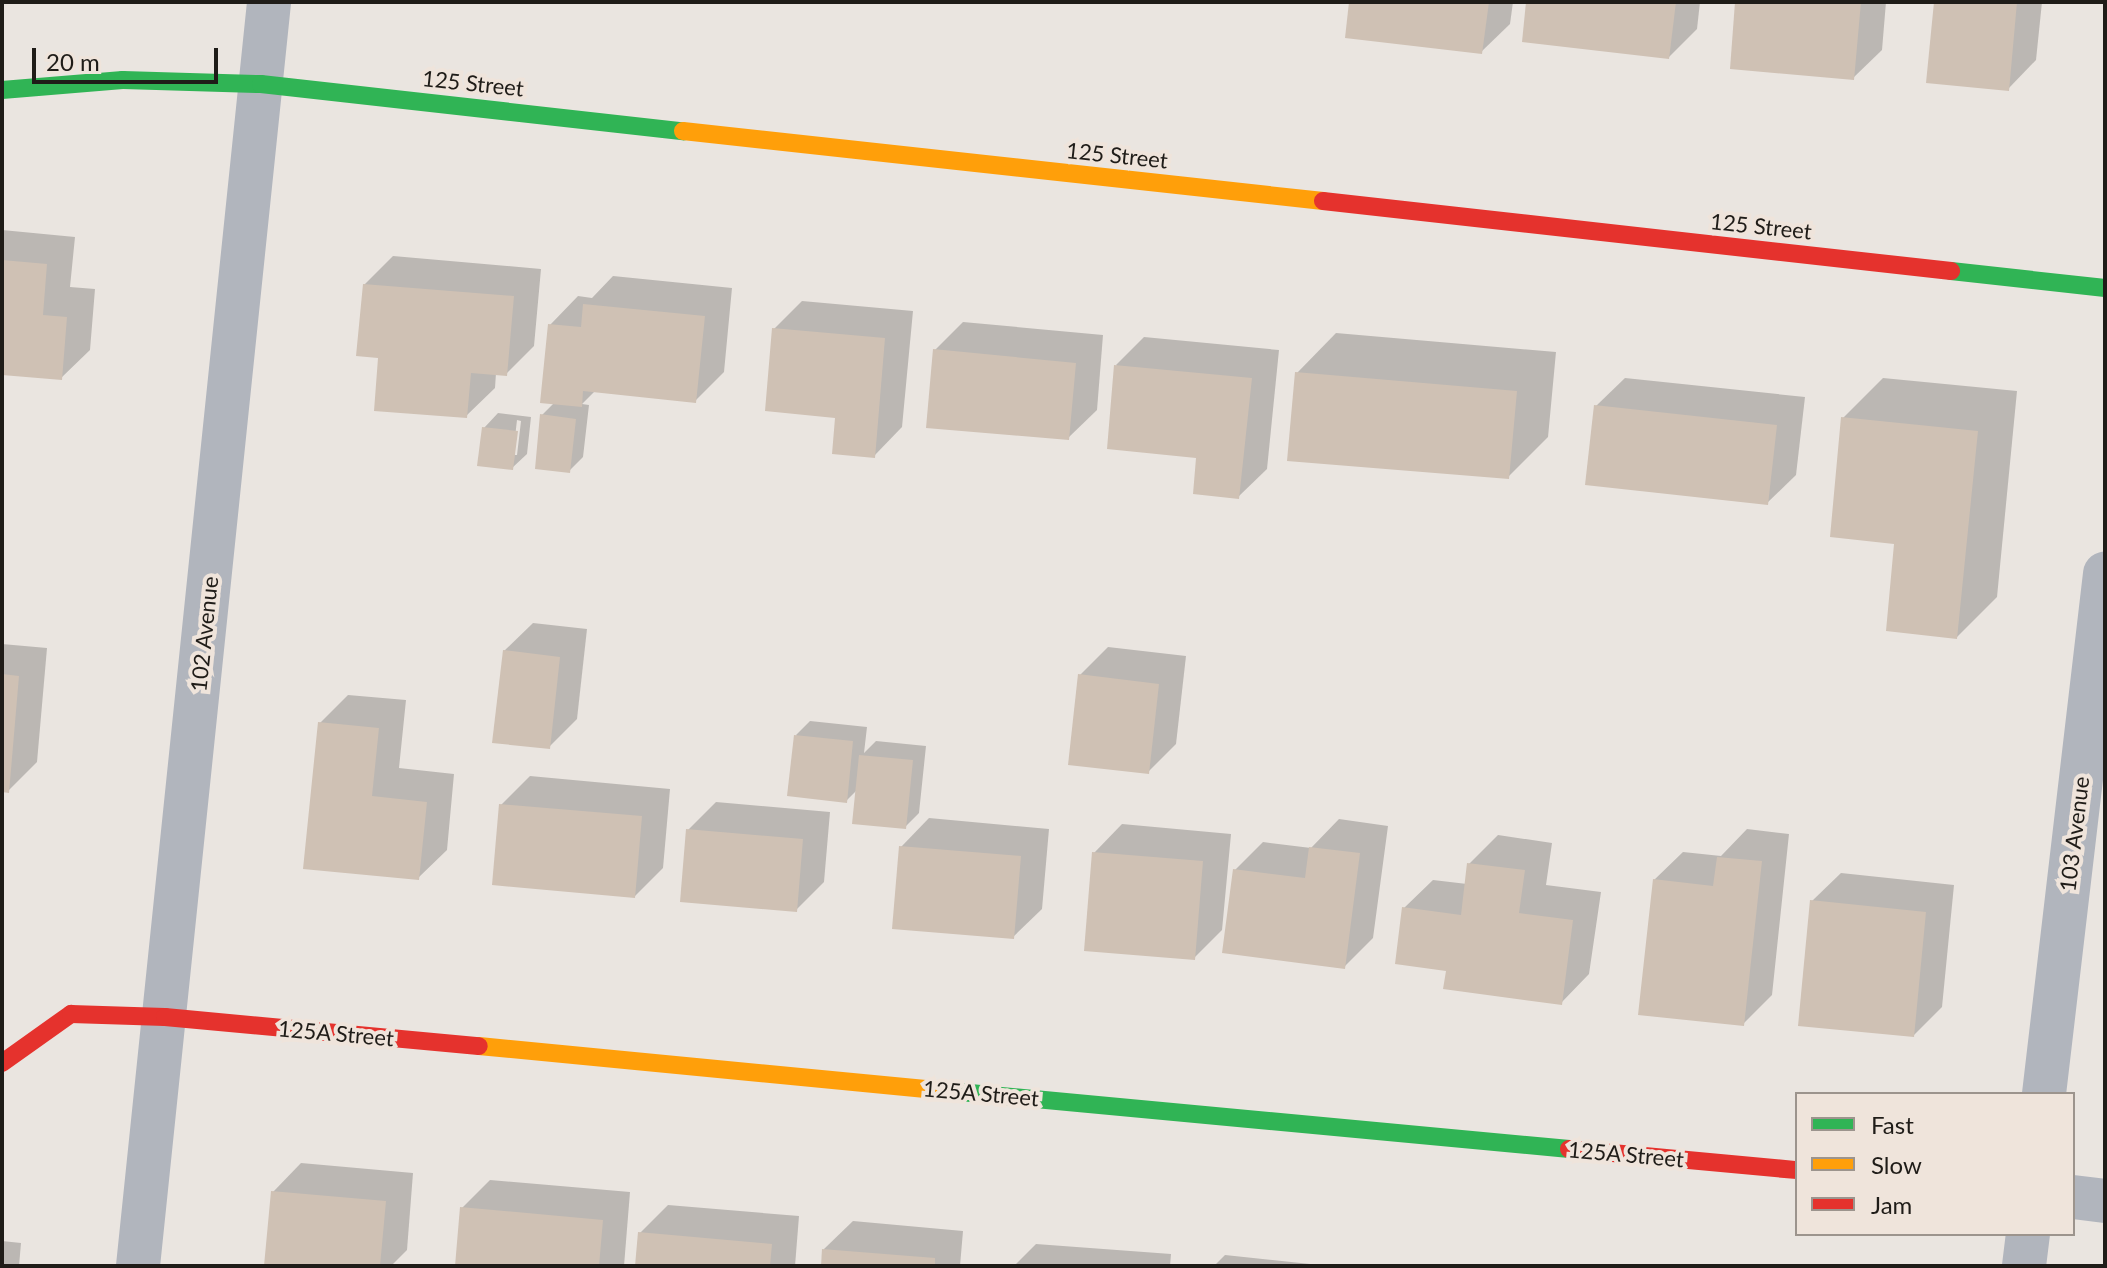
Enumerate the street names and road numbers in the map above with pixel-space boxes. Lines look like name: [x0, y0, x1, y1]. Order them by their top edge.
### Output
street label: 125 Street: [421, 65, 525, 101]
street label: 125 Street: [1065, 137, 1169, 173]
street label: 125 Street: [1709, 208, 1813, 244]
street label: 102 Avenue: [185, 575, 223, 693]
street label: 103 Avenue: [2054, 774, 2094, 894]
street label: 125A Street: [277, 1015, 395, 1051]
street label: 125A Street: [922, 1075, 1040, 1111]
street label: 125A Street: [1567, 1136, 1685, 1172]

